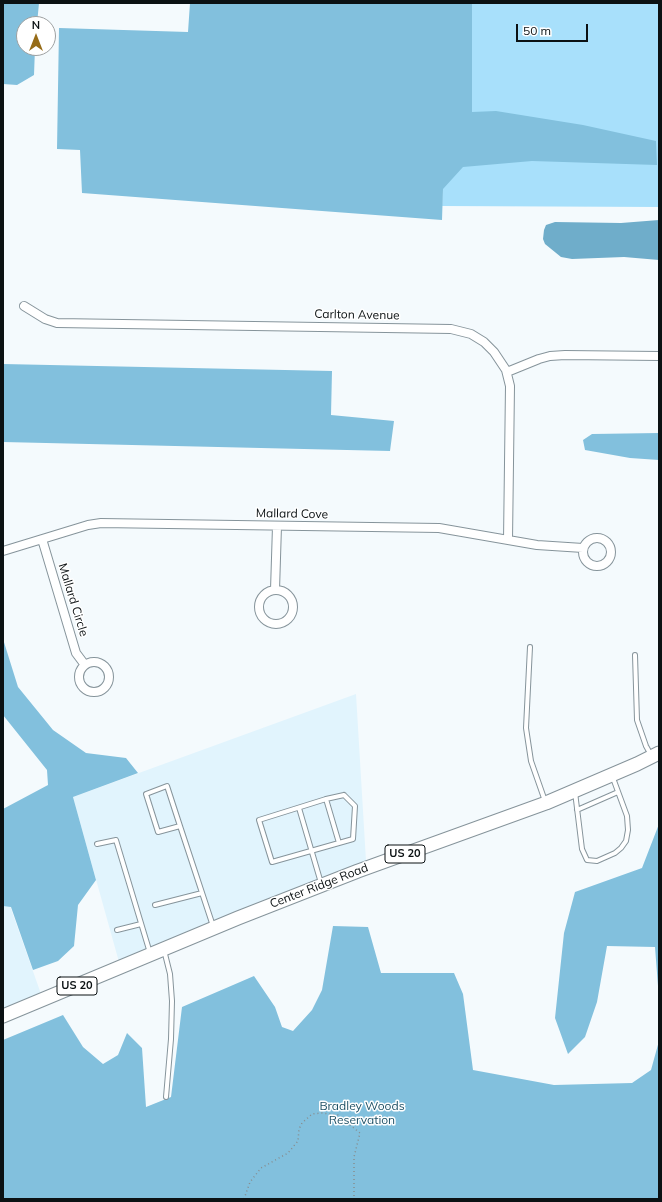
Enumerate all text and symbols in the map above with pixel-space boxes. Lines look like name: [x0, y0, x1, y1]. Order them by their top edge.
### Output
north arrow: [16, 16, 56, 56]
scale bar: [518, 16, 590, 42]
text: N: [32, 18, 40, 32]
text: 50 m: [523, 23, 551, 38]
street label: Carlton Avenue: [314, 307, 400, 323]
street label: Mallard Cove: [256, 506, 328, 522]
street label: Mallard Circle: [55, 562, 91, 638]
road number: US 20: [385, 845, 425, 863]
street label: Center Ridge Road: [268, 861, 370, 911]
road number: US 20: [57, 977, 97, 995]
park label: Bradley Woods Reservation: [319, 1099, 405, 1127]

